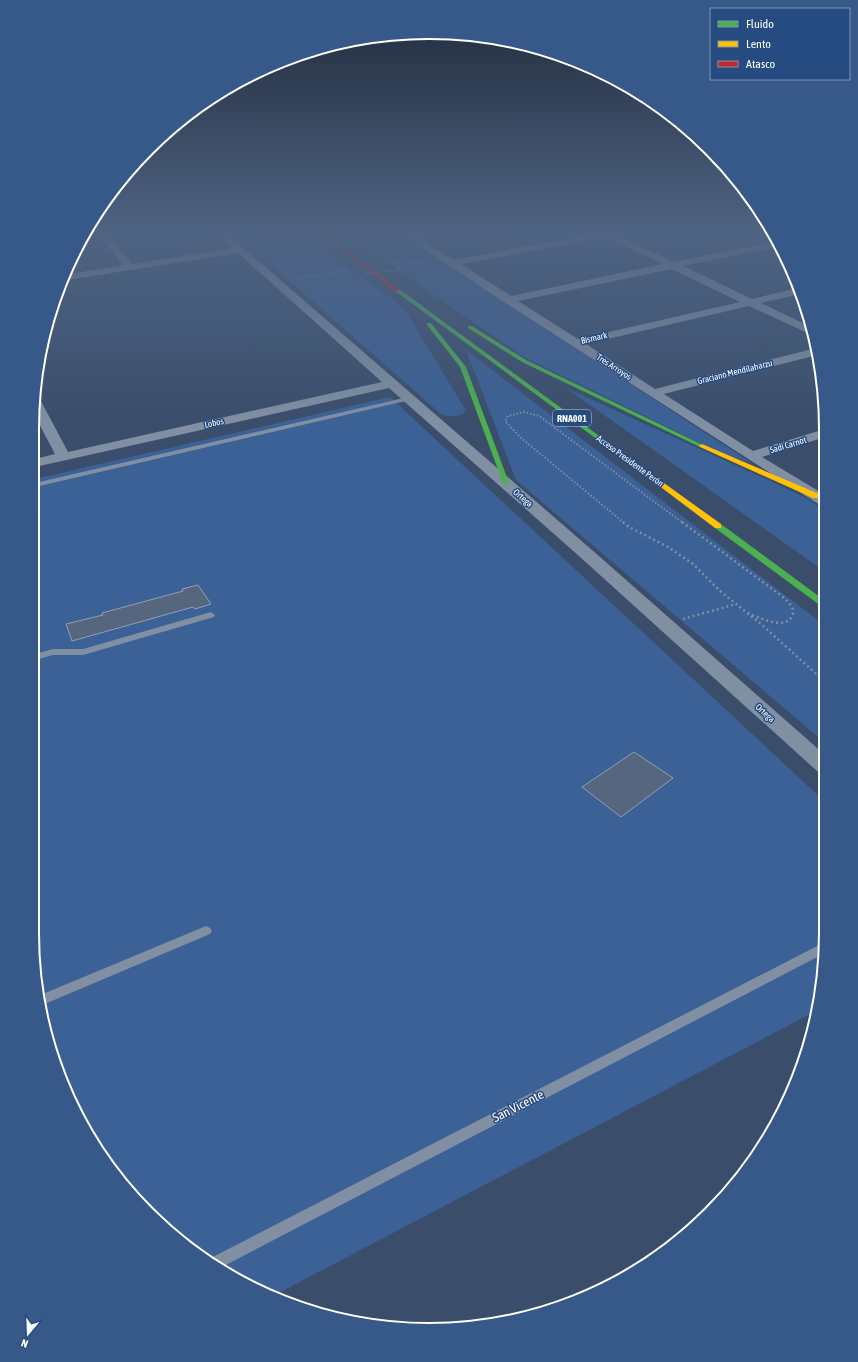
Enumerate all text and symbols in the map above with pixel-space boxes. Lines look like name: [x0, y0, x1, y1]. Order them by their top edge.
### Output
legend: [710, 8, 850, 80]
text: Fluido: [746, 17, 774, 31]
text: Lento: [746, 37, 771, 51]
text: Atasco: [746, 57, 776, 71]
street label: Bismark: [580, 330, 608, 346]
street label: Tres Arroyos: [595, 352, 633, 382]
street label: Graciano Mendilaharzu: [696, 358, 774, 386]
road number: RNA001: [553, 410, 591, 426]
street label: Lobos: [203, 416, 225, 430]
street label: Acceso Presidente Perón: [595, 433, 665, 489]
street label: Sadi Carnot: [769, 435, 808, 455]
street label: Ortega: [511, 487, 535, 509]
street label: Ortega: [753, 702, 777, 724]
street label: San Vicente: [490, 1087, 546, 1125]
north arrow: [8, 1314, 48, 1354]
text: N: [20, 1337, 30, 1350]

